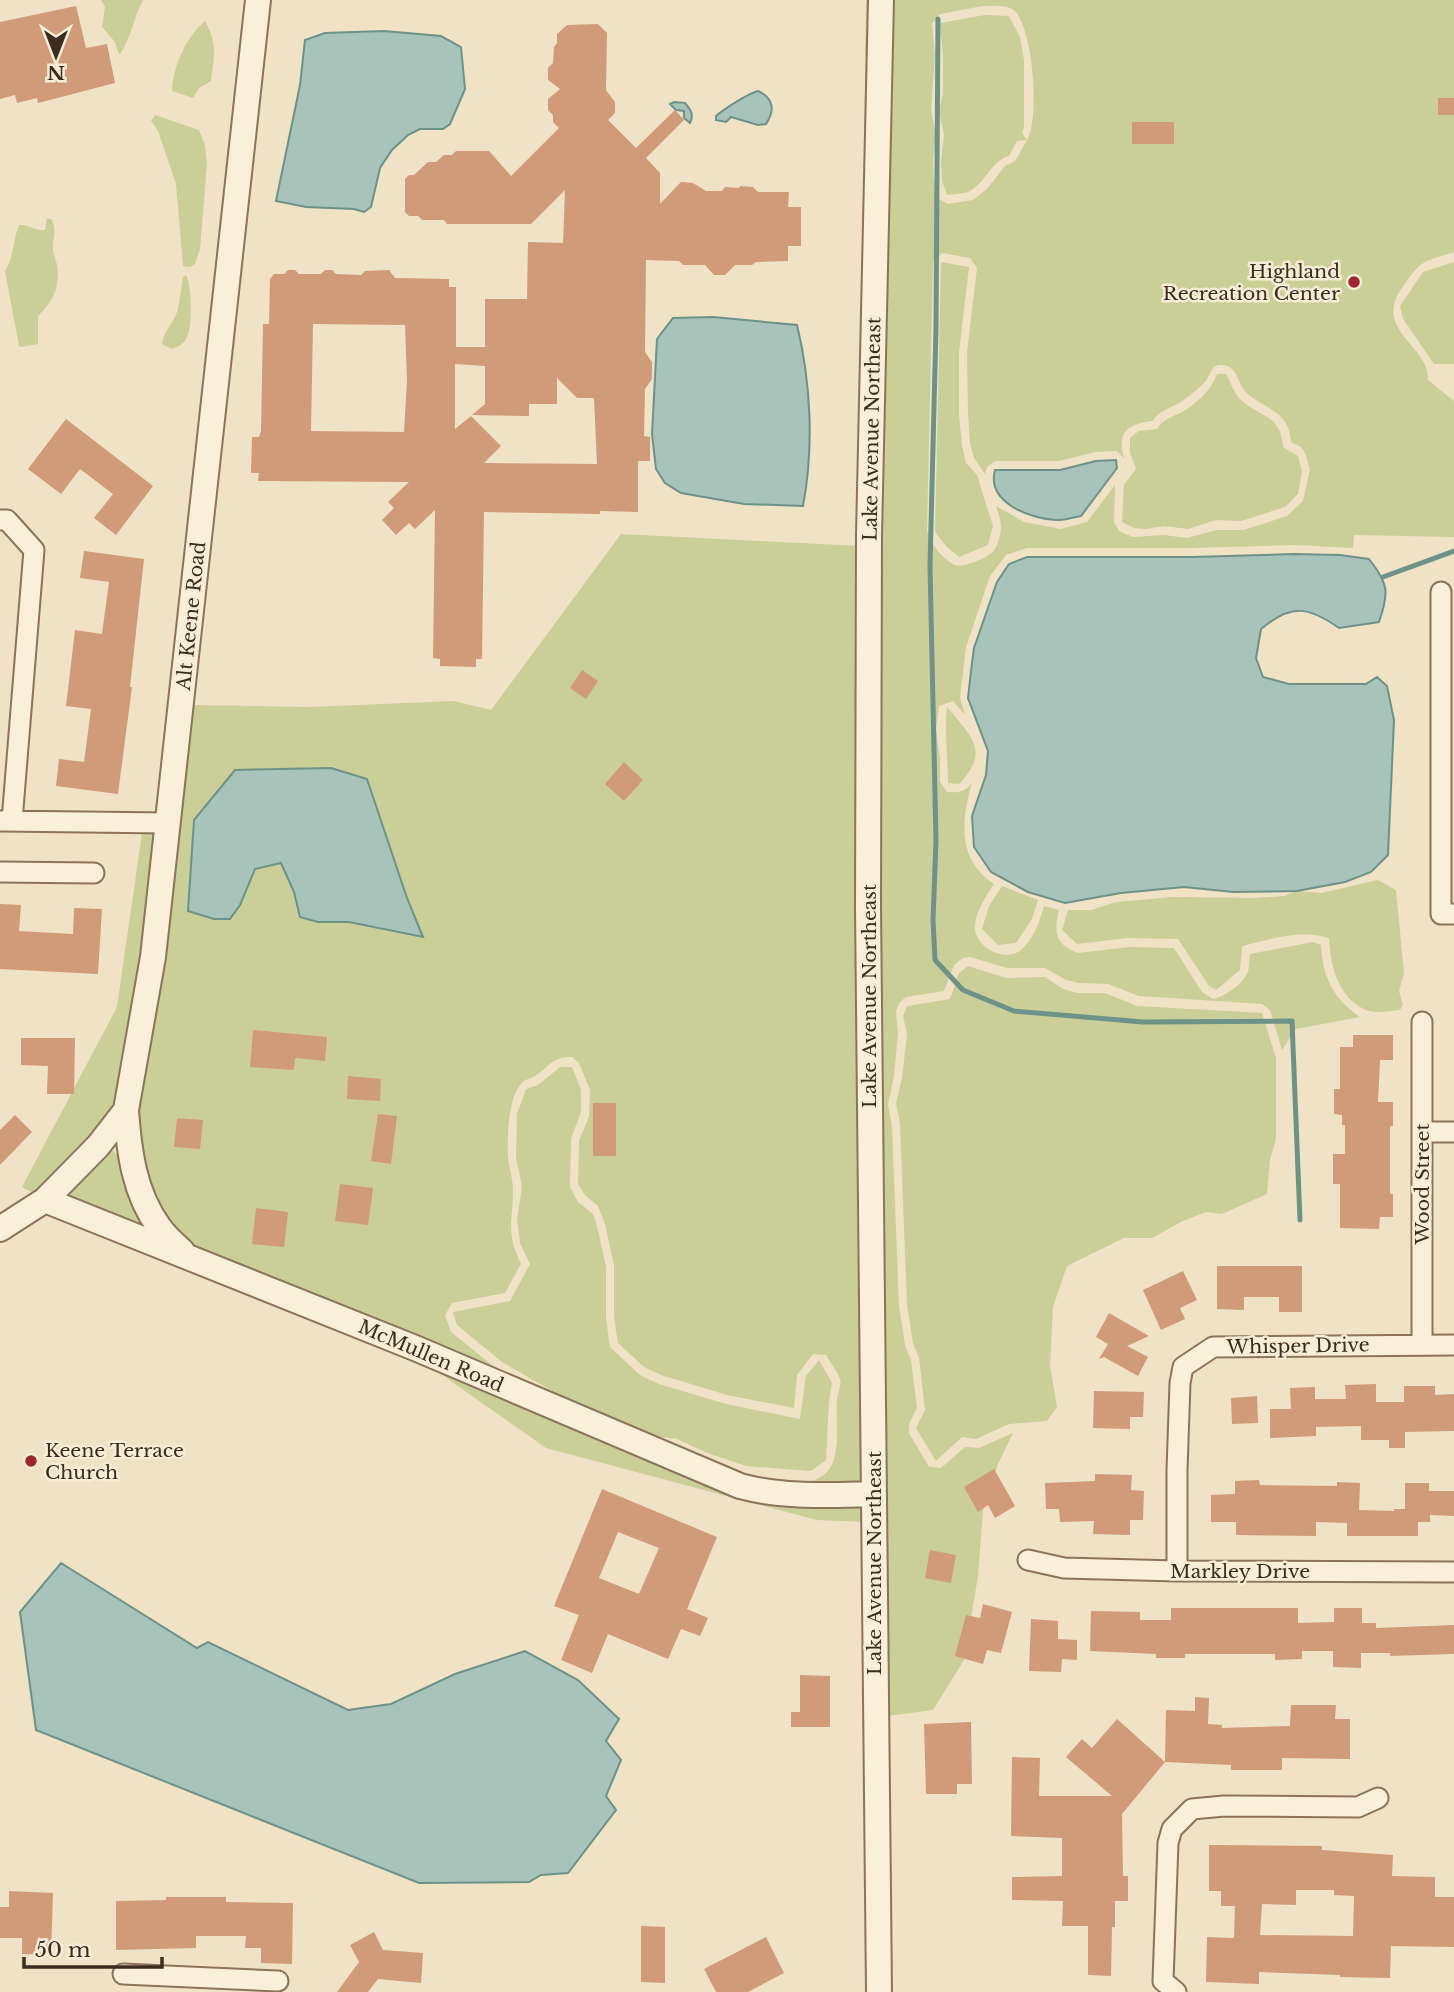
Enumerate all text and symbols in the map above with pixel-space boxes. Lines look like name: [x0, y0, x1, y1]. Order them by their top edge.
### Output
north arrow: [21, 21, 91, 91]
text: N: [47, 61, 65, 84]
place label: Highland Recreation Center: [1163, 260, 1340, 305]
marker: Highland Recreation Center: [1346, 274, 1362, 290]
street label: Lake Avenue Northeast: [859, 316, 885, 541]
street label: Alt Keene Road: [172, 540, 210, 693]
street label: Lake Avenue Northeast: [858, 883, 881, 1108]
street label: Wood Street: [1411, 1123, 1434, 1246]
street label: McMullen Road: [355, 1315, 507, 1397]
street label: Whisper Drive: [1225, 1333, 1370, 1359]
place label: Keene Terrace Church: [45, 1439, 184, 1484]
street label: Lake Avenue Northeast: [863, 1450, 886, 1675]
marker: Keene Terrace Church: [23, 1453, 39, 1469]
street label: Markley Drive: [1170, 1560, 1310, 1583]
scale bar: [24, 1926, 163, 1970]
text: 50 m: [35, 1937, 91, 1963]

